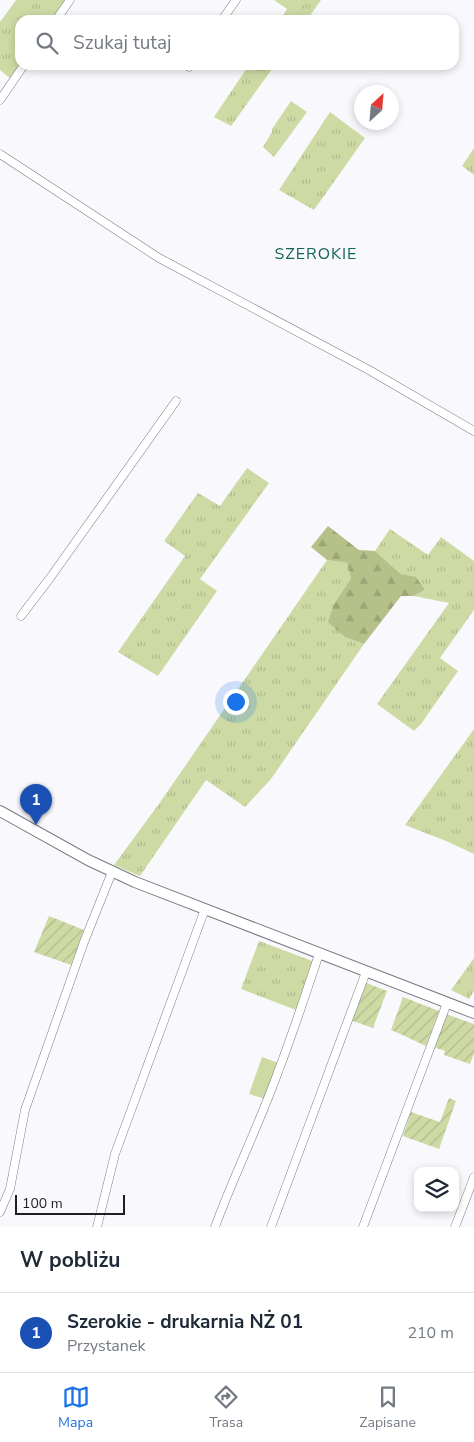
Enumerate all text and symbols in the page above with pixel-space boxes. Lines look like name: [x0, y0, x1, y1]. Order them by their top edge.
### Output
search box: [15, 15, 459, 70]
icon: search: [33, 29, 61, 57]
text: Szukaj tutaj: [73, 30, 172, 56]
north arrow: [354, 85, 399, 130]
district label: SZEROKIE: [275, 243, 357, 265]
your location: [223, 689, 249, 715]
pin: 1: [20, 784, 52, 825]
map controls: [414, 1167, 459, 1212]
button: layers: [414, 1167, 459, 1212]
scale bar: [15, 1192, 125, 1215]
text: 100 m: [22, 1194, 63, 1213]
text: W pobliżu: [20, 1246, 121, 1274]
text: Szerokie - drukarnia NŻ 01: [67, 1309, 303, 1335]
text: 1: [31, 1322, 41, 1344]
text: 210 m: [407, 1322, 454, 1344]
text: Przystanek: [67, 1335, 145, 1357]
tab: Mapa: [58, 1383, 93, 1432]
tab: Trasa: [209, 1383, 243, 1432]
tab: Zapisane: [359, 1383, 416, 1432]

